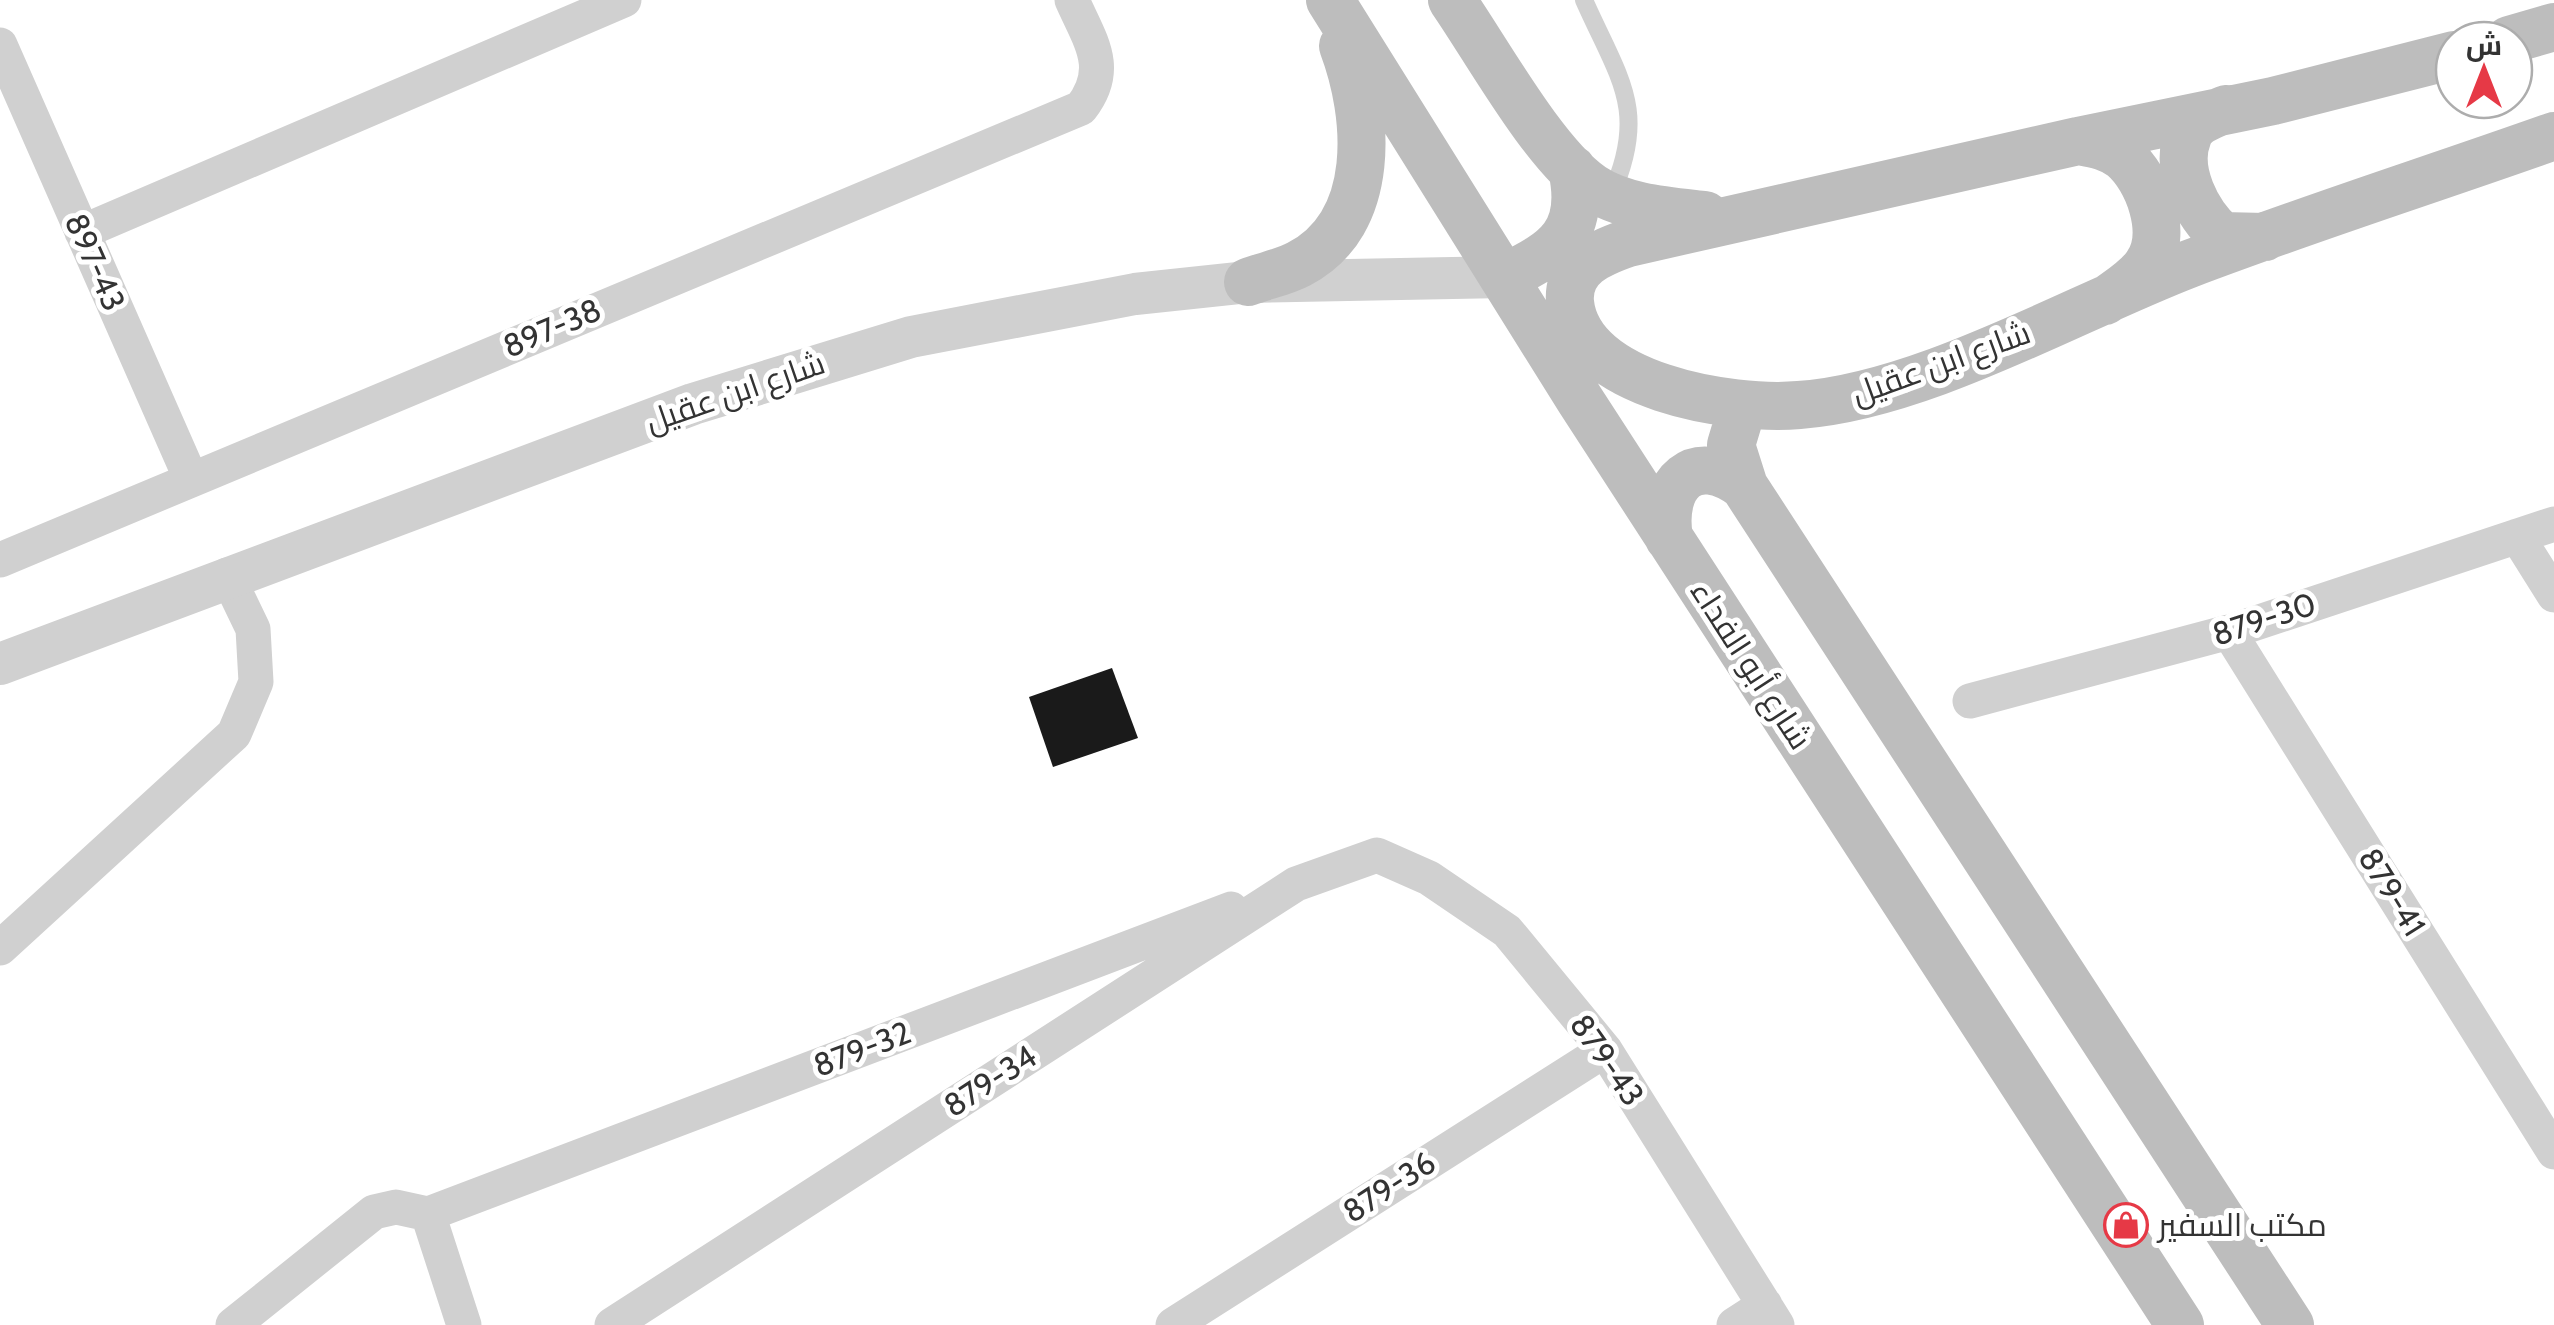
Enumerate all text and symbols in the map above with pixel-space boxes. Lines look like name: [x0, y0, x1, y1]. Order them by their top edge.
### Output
north arrow: [2434, 20, 2534, 120]
text: ش: [2466, 28, 2502, 62]
street label: 897-43: [57, 207, 134, 317]
street label: 897-38: [497, 289, 607, 366]
street label: شارع ابن عقيل: [1846, 312, 2036, 416]
street label: شارع ابن عقيل: [640, 343, 831, 443]
street label: شارع أبو الفداء: [1680, 573, 1820, 758]
street label: 879-30: [2207, 584, 2321, 654]
street label: 879-41: [2350, 841, 2434, 943]
street label: 879-43: [1562, 1006, 1653, 1113]
street label: 879-32: [808, 1012, 916, 1085]
street label: 879-34: [936, 1036, 1043, 1125]
street label: 879-36: [1335, 1142, 1442, 1231]
shop icon: مكتب السفير: [2103, 1202, 2149, 1248]
place label: مكتب السفير: [2156, 1205, 2327, 1244]

